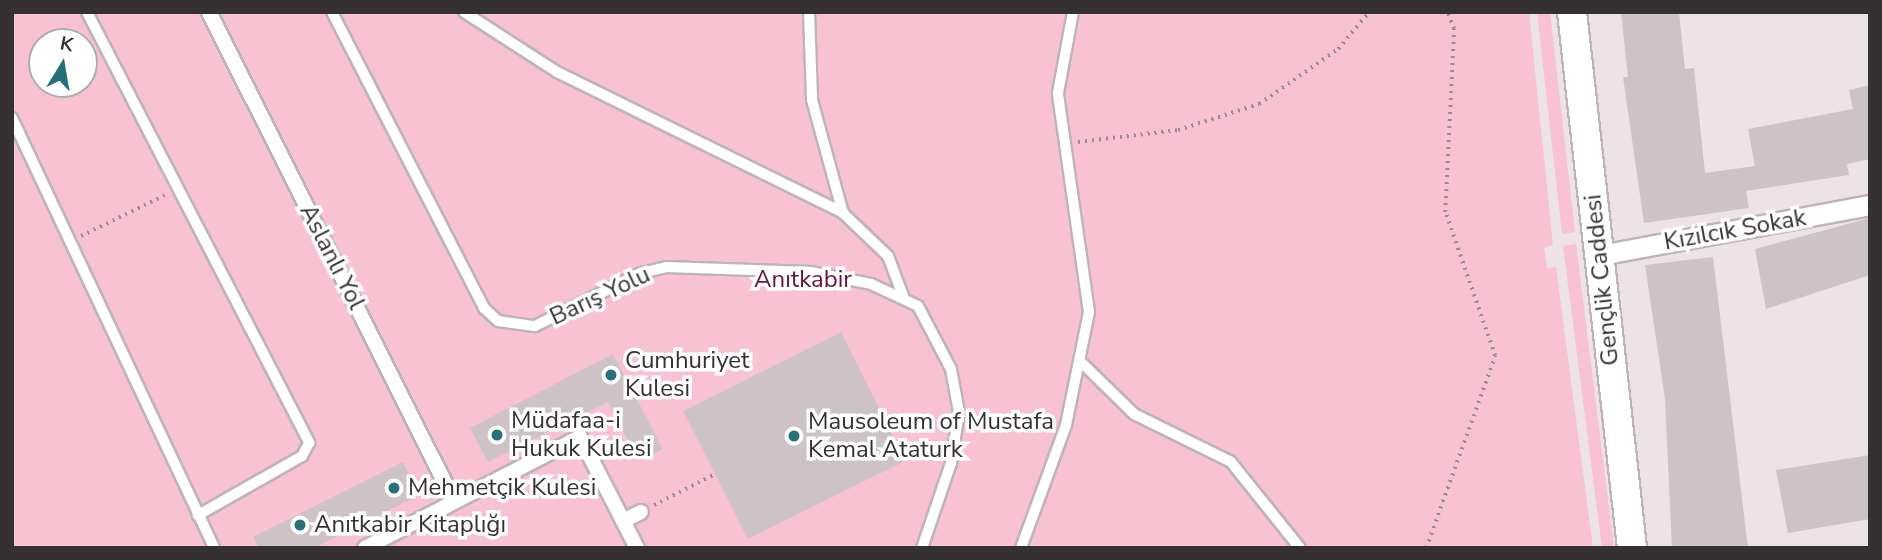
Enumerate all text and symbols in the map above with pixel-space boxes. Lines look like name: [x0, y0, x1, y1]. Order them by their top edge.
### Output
north arrow: [28, 28, 98, 98]
text: K: [58, 30, 75, 58]
street label: Gençlik Caddesi: [1579, 193, 1625, 367]
street label: Aslanlı Yol: [293, 200, 371, 314]
street label: Kızılcık Sokak: [1662, 203, 1808, 257]
street label: Barış Yolu: [545, 260, 655, 332]
park label: Anıtkabir: [754, 266, 852, 294]
place label: Cumhuriyet Kulesi: [625, 347, 749, 403]
marker: Cumhuriyet Kulesi: [603, 367, 619, 383]
place label: Müdafaa-i Hukuk Kulesi: [511, 407, 651, 463]
place label: Mausoleum of Mustafa Kemal Ataturk: [808, 408, 1054, 464]
marker: Müdafaa-i Hukuk Kulesi: [489, 427, 505, 443]
marker: Mausoleum of Mustafa Kemal Ataturk: [786, 428, 802, 444]
place label: Mehmetçik Kulesi: [408, 474, 596, 502]
marker: Mehmetçik Kulesi: [386, 480, 402, 496]
place label: Anıtkabir Kitaplığı: [314, 511, 506, 539]
marker: Anıtkabir Kitaplığı: [292, 517, 308, 533]

